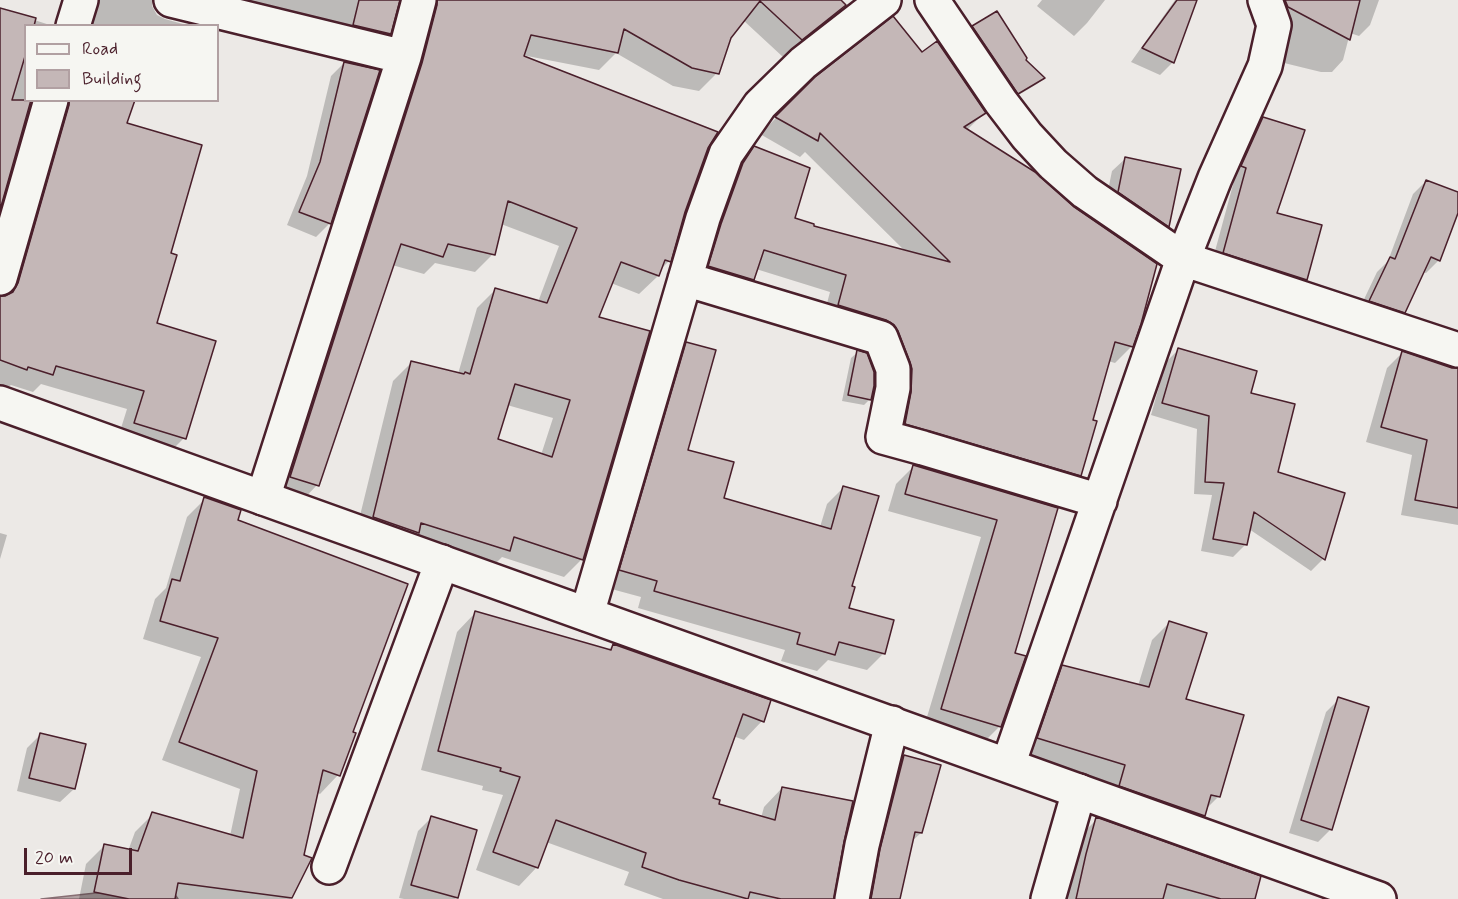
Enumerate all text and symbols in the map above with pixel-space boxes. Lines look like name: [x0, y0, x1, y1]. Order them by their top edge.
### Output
legend: [24, 24, 219, 102]
text: Road: [82, 37, 118, 61]
text: Building: [82, 67, 142, 91]
scale bar: [27, 836, 135, 874]
text: 20 m: [35, 846, 73, 870]

